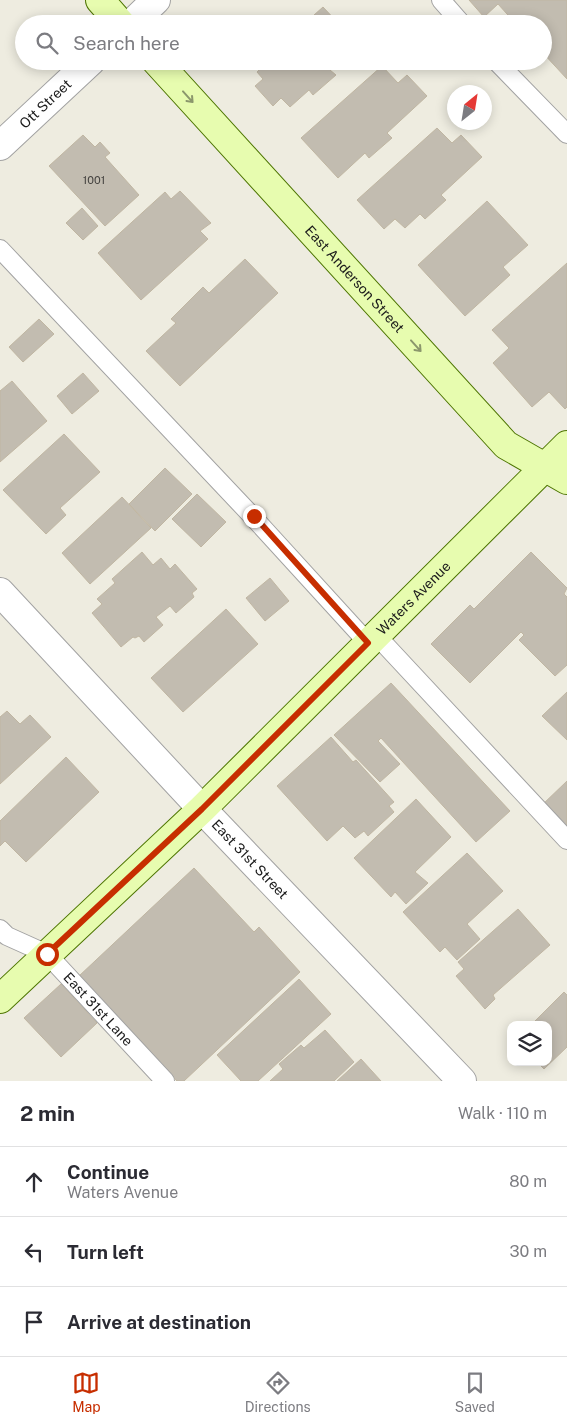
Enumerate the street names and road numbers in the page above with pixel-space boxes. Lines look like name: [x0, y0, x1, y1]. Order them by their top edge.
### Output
street label: Ott Street: [16, 76, 74, 132]
street label: East Anderson Street: [302, 222, 408, 336]
street label: Waters Avenue: [373, 558, 454, 638]
street label: East 31st Street: [209, 816, 292, 902]
street label: East 31st Lane: [60, 969, 136, 1049]

